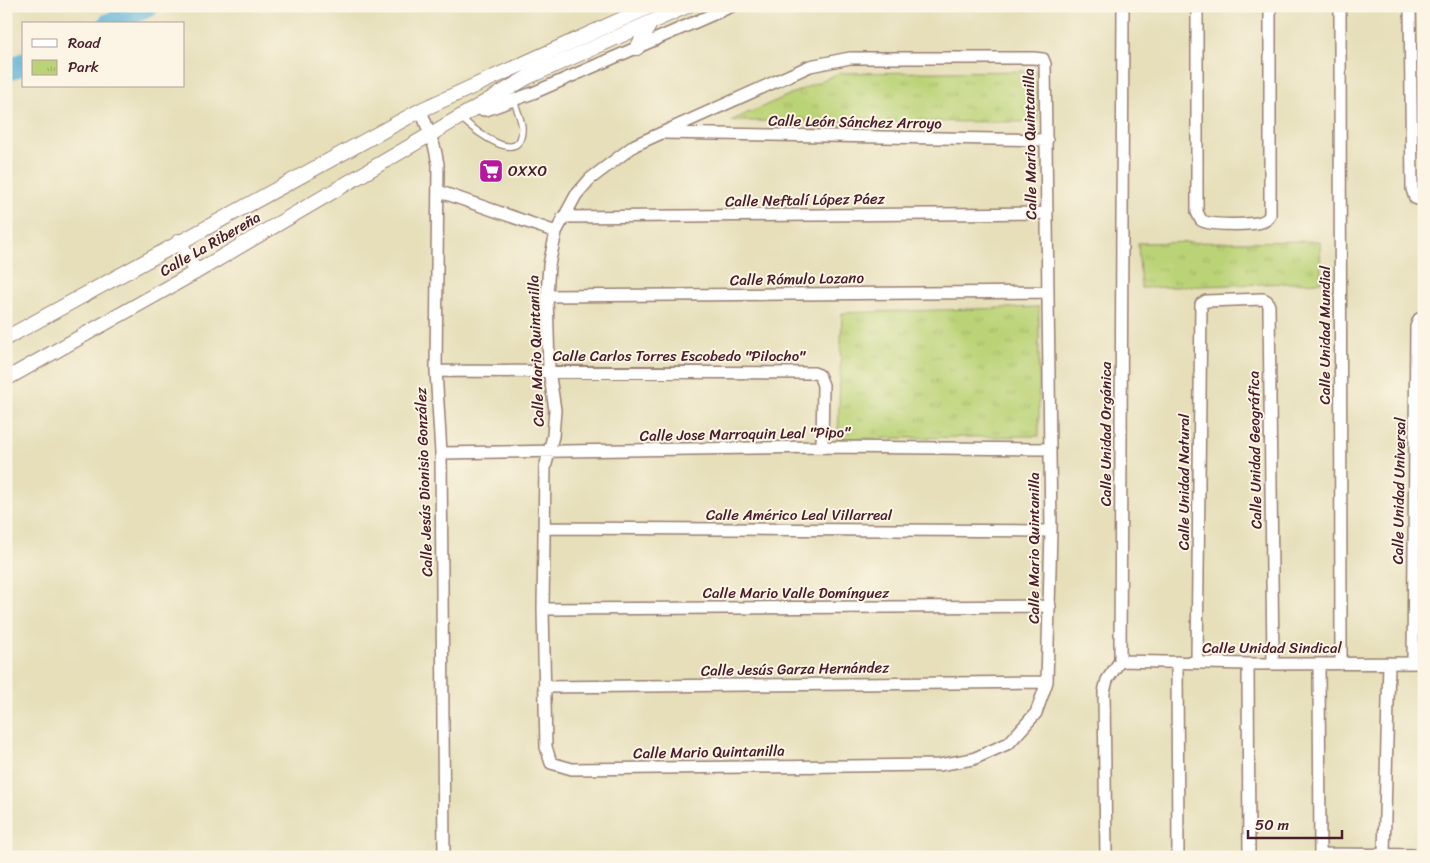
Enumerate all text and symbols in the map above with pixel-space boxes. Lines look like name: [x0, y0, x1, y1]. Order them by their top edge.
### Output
legend: [22, 22, 185, 88]
text: Road: [68, 30, 101, 56]
text: Park: [68, 54, 99, 80]
street label: Calle Mario Quintanilla: [1016, 67, 1044, 220]
street label: Calle León Sánchez Arroyo: [768, 107, 943, 137]
supermarket icon: OXXO: [478, 158, 504, 184]
place label: OXXO: [508, 158, 548, 184]
street label: Calle Neftalí López Páez: [725, 186, 886, 214]
street label: Calle La Ribereña: [154, 204, 266, 284]
street label: Calle Rómulo Lozano: [730, 265, 865, 293]
street label: Calle Unidad Mundial: [1312, 265, 1338, 404]
street label: Calle Mario Quintanilla: [520, 274, 552, 427]
street label: Calle Carlos Torres Escobedo "Pilocho": [553, 343, 806, 369]
street label: Calle Unidad Orgánica: [1093, 361, 1119, 506]
street label: Calle Unidad Geográfica: [1241, 370, 1269, 529]
street label: Calle Jesús Dionisio González: [408, 386, 440, 577]
street label: Calle Unidad Natural: [1171, 413, 1197, 550]
street label: Calle Unidad Universal: [1385, 417, 1413, 565]
street label: Calle Jose Marroquin Leal "Pipo": [639, 419, 851, 449]
street label: Calle Mario Quintanilla: [1021, 472, 1047, 624]
street label: Calle Américo Leal Villarreal: [706, 502, 893, 528]
street label: Calle Mario Valle Domínguez: [703, 580, 890, 606]
street label: Calle Unidad Sindical: [1202, 635, 1342, 661]
street label: Calle Jesús Garza Hernández: [701, 654, 890, 684]
street label: Calle Mario Quintanilla: [633, 738, 786, 766]
scale bar: [1248, 808, 1341, 840]
text: 50 m: [1255, 812, 1290, 838]

